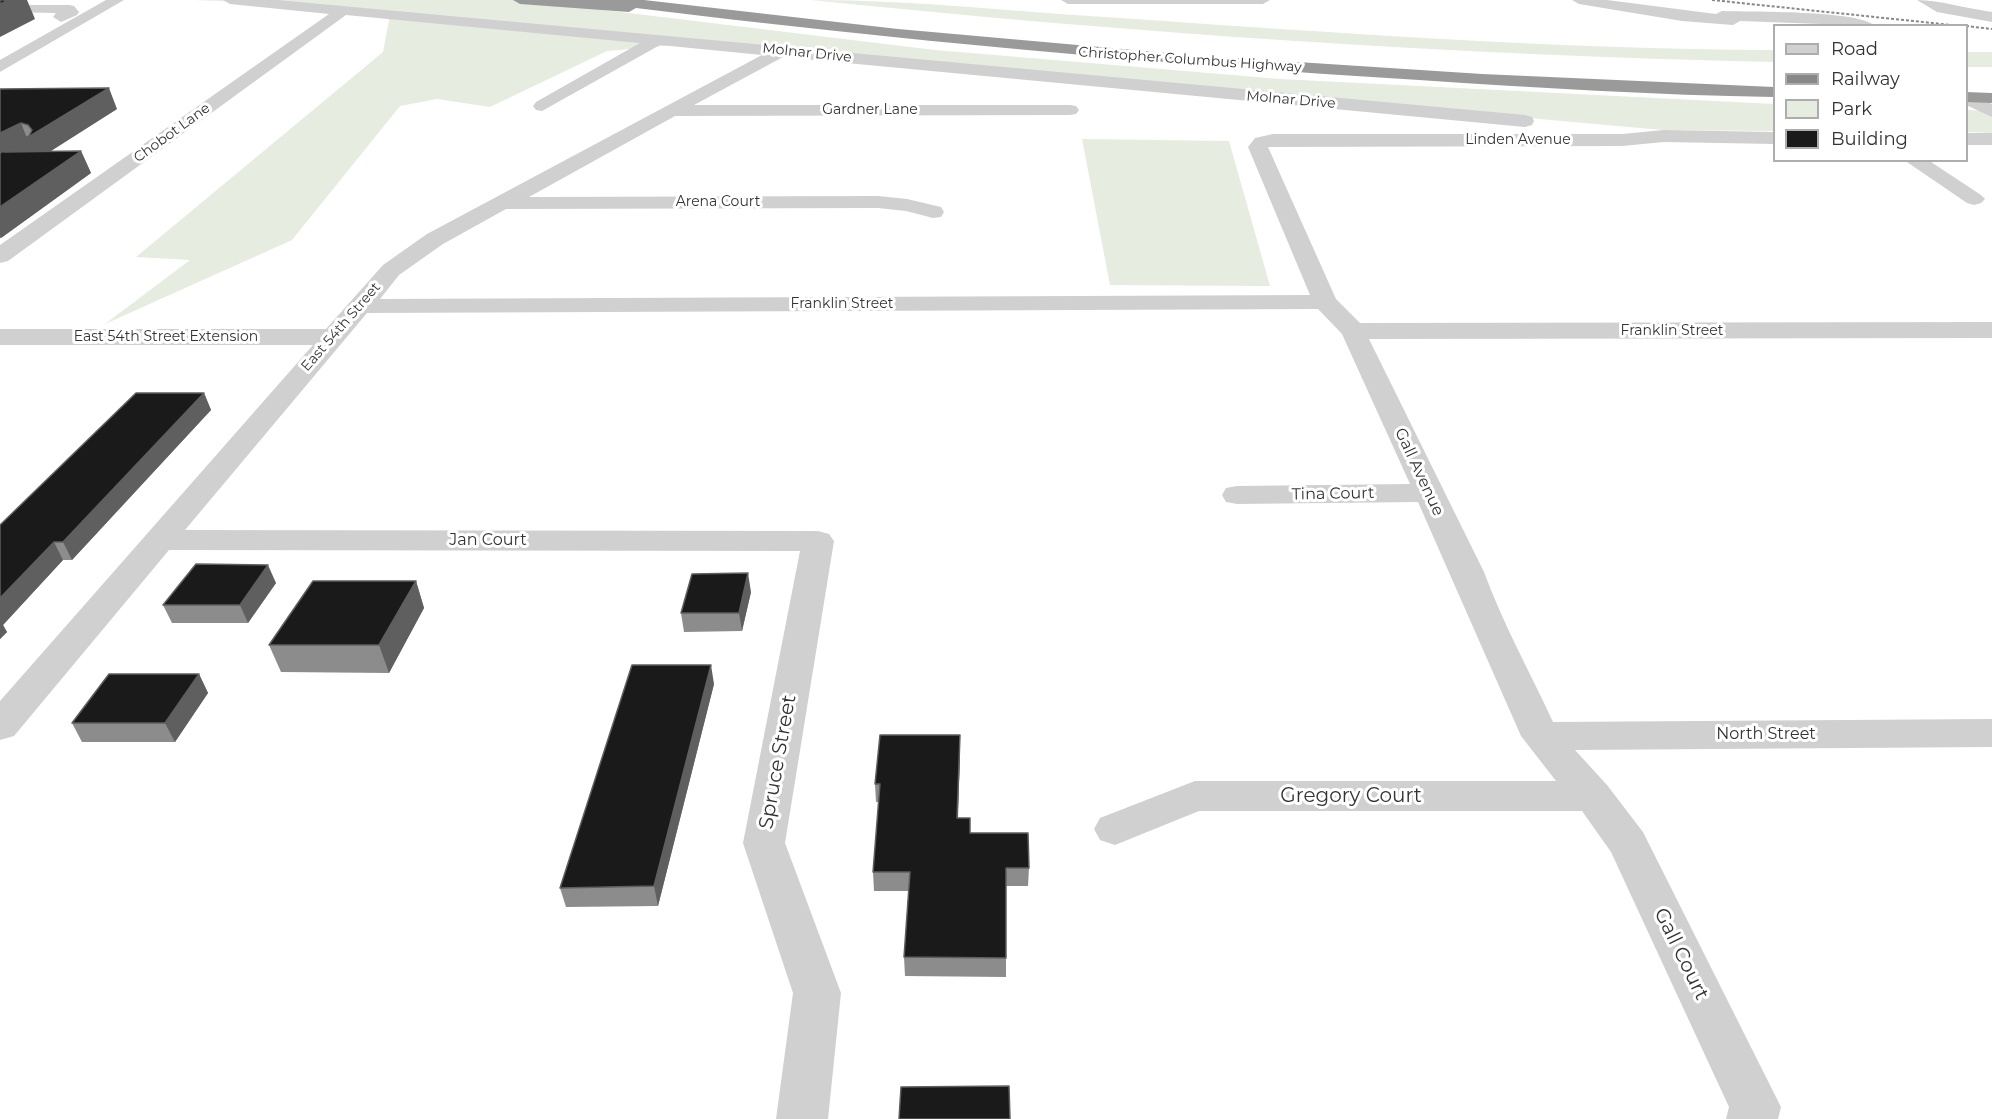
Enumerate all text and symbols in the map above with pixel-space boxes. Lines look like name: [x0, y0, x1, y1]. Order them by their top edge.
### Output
legend: [1773, 24, 1968, 162]
text: Road: [1831, 38, 1878, 60]
street label: Molnar Drive: [762, 40, 852, 66]
street label: Christopher Columbus Highway: [1078, 44, 1302, 76]
text: Railway: [1831, 68, 1900, 90]
street label: Molnar Drive: [1246, 88, 1336, 112]
text: Park: [1831, 98, 1872, 120]
street label: Chobot Lane: [131, 100, 213, 166]
street label: Gardner Lane: [822, 102, 918, 118]
text: Building: [1831, 128, 1908, 150]
street label: Linden Avenue: [1465, 132, 1571, 148]
street label: Arena Court: [676, 194, 760, 210]
street label: East 54th Street: [298, 279, 384, 375]
street label: Franklin Street: [791, 296, 893, 312]
street label: Franklin Street: [1621, 323, 1723, 339]
street label: East 54th Street Extension: [74, 329, 258, 345]
street label: Gall Avenue: [1390, 425, 1448, 519]
street label: Tina Court: [1291, 484, 1375, 504]
street label: Jan Court: [449, 530, 527, 550]
street label: Spruce Street: [754, 693, 802, 831]
street label: North Street: [1716, 724, 1816, 744]
street label: Gregory Court: [1280, 784, 1422, 808]
street label: Gall Court: [1648, 904, 1714, 1004]

